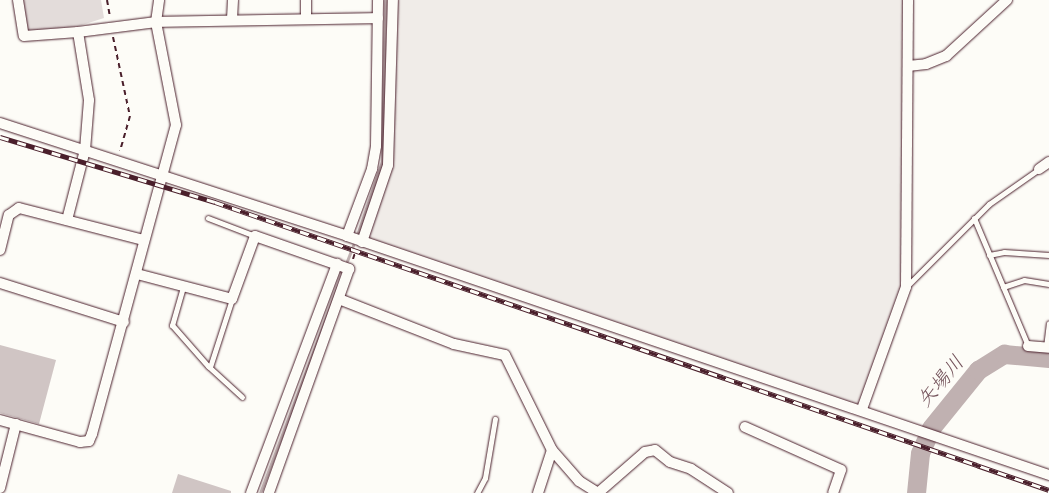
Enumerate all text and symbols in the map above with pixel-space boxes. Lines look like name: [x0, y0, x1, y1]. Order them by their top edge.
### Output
water label: 矢場川: [913, 351, 969, 413]

